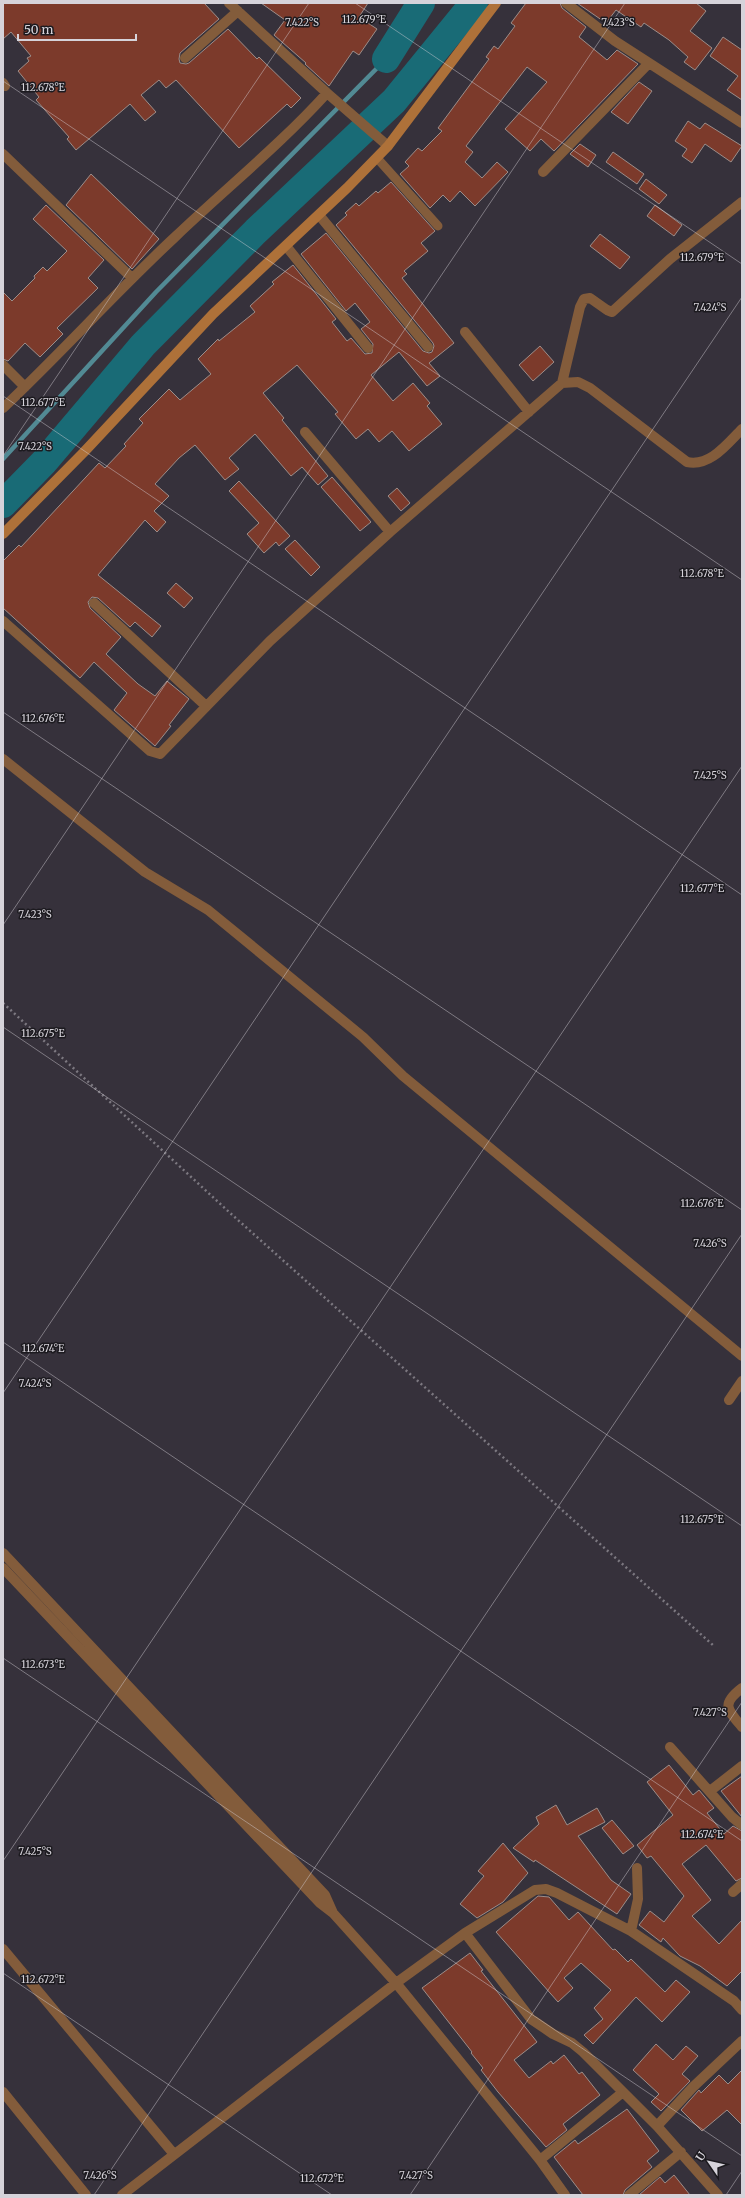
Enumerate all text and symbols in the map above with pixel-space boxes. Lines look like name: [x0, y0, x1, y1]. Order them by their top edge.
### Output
text: 112.679°E: [342, 13, 387, 26]
scale bar: [18, 16, 136, 42]
text: 7.422°S: [285, 16, 319, 29]
text: 7.423°S: [601, 16, 635, 29]
text: 50 m: [24, 22, 53, 37]
text: 112.678°E: [21, 81, 66, 94]
text: 112.679°E: [680, 251, 725, 264]
text: 7.424°S: [693, 301, 727, 314]
text: 112.677°E: [21, 396, 66, 409]
text: 7.422°S: [18, 440, 52, 453]
text: 112.678°E: [680, 567, 725, 580]
text: 112.676°E: [21, 712, 65, 725]
text: 7.425°S: [693, 769, 727, 782]
text: 112.677°E: [680, 882, 725, 895]
text: 7.423°S: [18, 908, 52, 921]
text: 112.675°E: [21, 1027, 65, 1040]
text: 112.676°E: [680, 1197, 724, 1210]
text: 7.426°S: [693, 1237, 727, 1250]
text: 112.674°E: [22, 1342, 65, 1355]
text: 7.424°S: [18, 1377, 52, 1390]
text: 112.675°E: [680, 1513, 724, 1526]
text: 112.673°E: [21, 1658, 65, 1671]
text: 7.427°S: [693, 1706, 727, 1719]
text: 112.674°E: [681, 1828, 724, 1841]
text: 7.425°S: [18, 1845, 52, 1858]
text: 112.672°E: [21, 1973, 66, 1986]
north arrow: [689, 2142, 729, 2182]
text: U: [693, 2148, 709, 2164]
text: 7.426°S: [83, 2169, 117, 2182]
text: 7.427°S: [399, 2169, 433, 2182]
text: 112.672°E: [300, 2172, 345, 2185]

